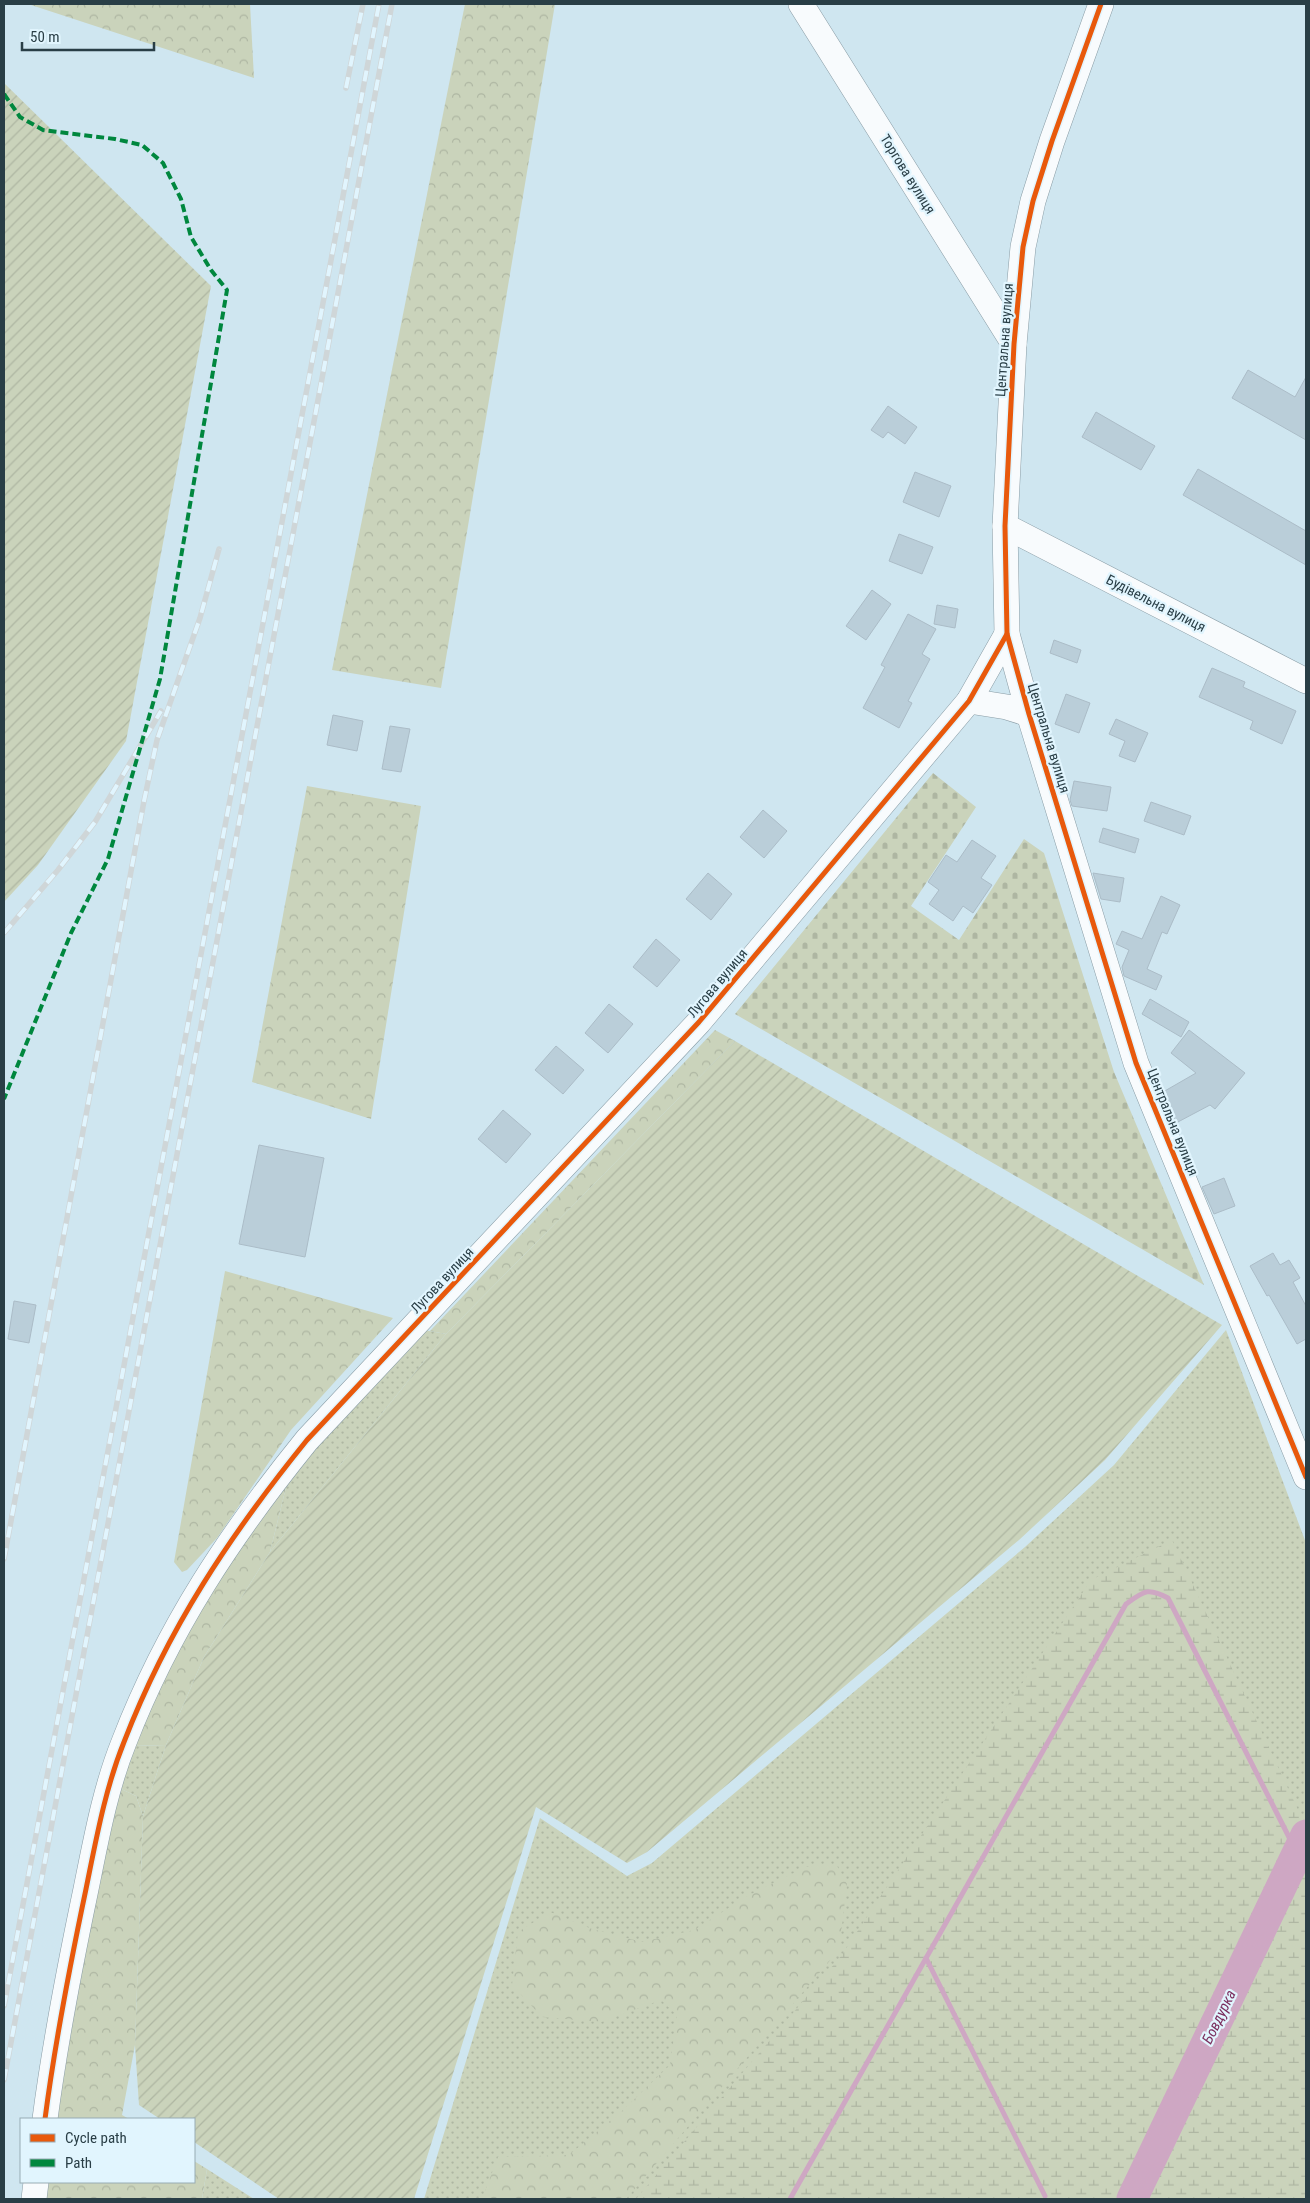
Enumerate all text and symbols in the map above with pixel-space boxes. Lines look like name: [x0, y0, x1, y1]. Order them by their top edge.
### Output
scale bar: [22, 20, 155, 52]
text: 50 m: [30, 28, 60, 46]
street label: Торгова вулиця: [877, 131, 939, 217]
street label: Центральна вулиця: [992, 283, 1016, 397]
street label: Будівельна вулиця: [1104, 571, 1208, 635]
street label: Центральна вулиця: [1025, 681, 1073, 795]
street label: Лугова вулиця: [684, 945, 750, 1021]
street label: Центральна вулиця: [1144, 1066, 1202, 1178]
street label: Лугова вулиця: [407, 1244, 477, 1316]
water label: Бовдурка: [1198, 1987, 1240, 2047]
legend: [20, 2118, 195, 2183]
text: Cycle path: [65, 2129, 127, 2147]
text: Path: [65, 2154, 92, 2172]

